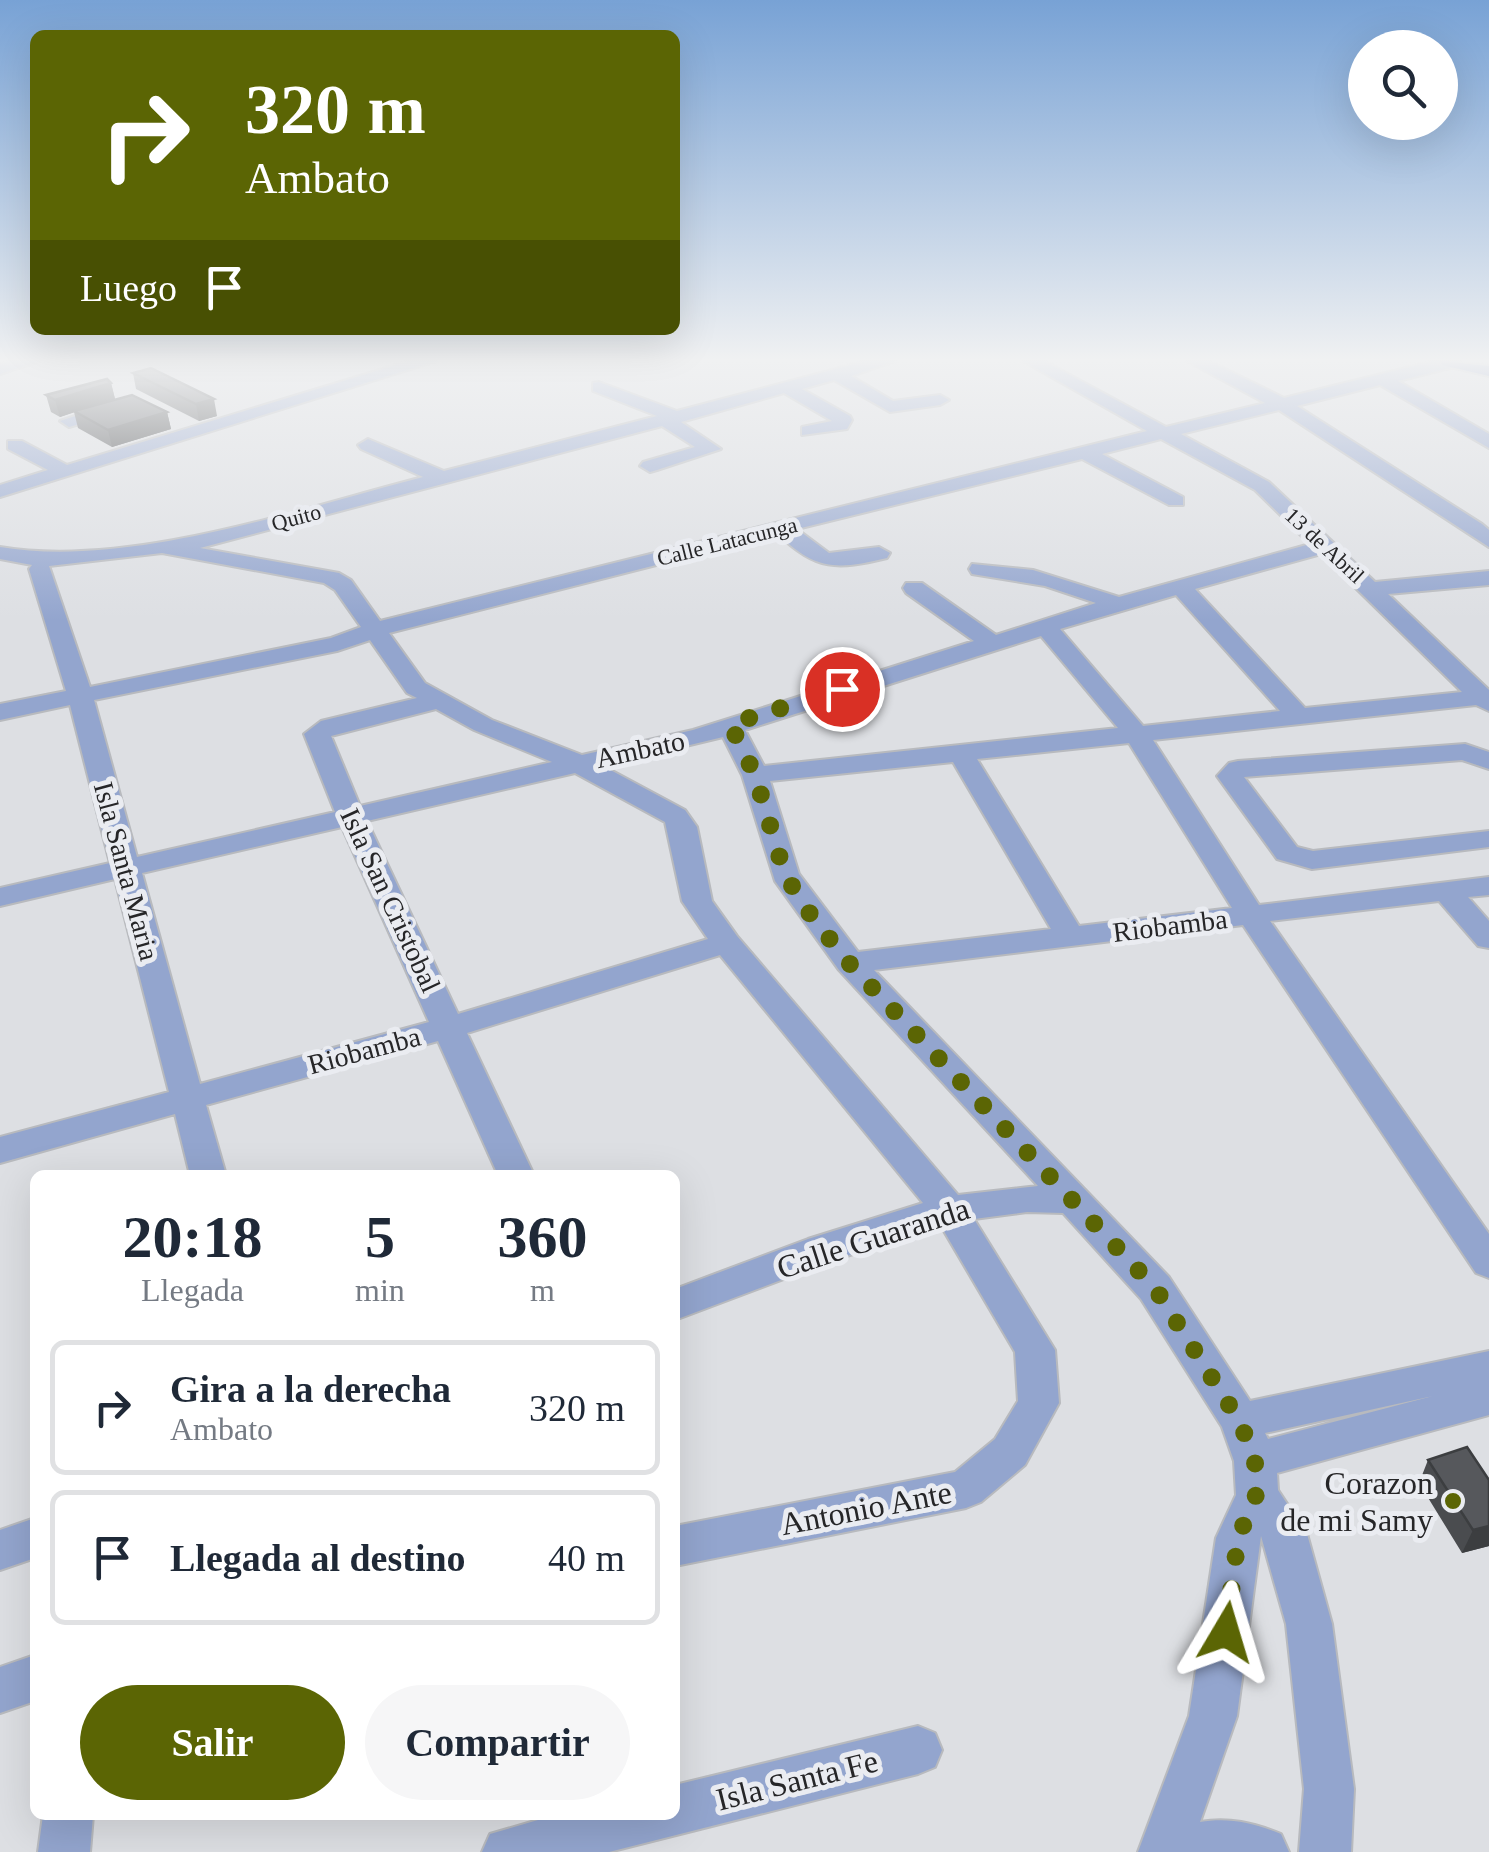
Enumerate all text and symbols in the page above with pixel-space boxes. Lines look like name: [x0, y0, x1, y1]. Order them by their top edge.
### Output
map controls: [1348, 30, 1458, 140]
button: search: [1348, 30, 1458, 140]
icon: right: [80, 70, 210, 200]
text: 320 m: [245, 71, 426, 148]
text: Ambato: [245, 153, 390, 203]
icon: arrive: [197, 260, 252, 315]
text: Luego: [80, 267, 177, 309]
street label: Quito: [269, 499, 324, 536]
street label: 13 de Abril: [1280, 502, 1369, 588]
street label: Calle Latacunga: [654, 512, 800, 571]
pin: [800, 647, 885, 732]
icon: arrive: [815, 662, 870, 717]
street label: Ambato: [593, 725, 687, 774]
street label: Isla Santa Maria: [88, 778, 165, 964]
street label: Isla San Cristobal: [334, 803, 447, 997]
street label: Riobamba: [1111, 903, 1230, 948]
street label: Riobamba: [305, 1020, 424, 1080]
street label: Calle Guaranda: [772, 1190, 974, 1286]
text: 20:18: [123, 1204, 263, 1270]
text: 5: [365, 1204, 395, 1270]
text: 360: [497, 1204, 587, 1270]
text: Llegada: [141, 1272, 244, 1308]
text: min: [355, 1272, 405, 1308]
text: m: [530, 1272, 555, 1308]
text: Gira a la derecha: [170, 1368, 451, 1410]
icon: right: [85, 1380, 140, 1435]
text: 320 m: [529, 1387, 625, 1429]
text: Ambato: [170, 1411, 273, 1447]
place label: Corazon de mi Samy: [1280, 1465, 1433, 1538]
street label: Antonio Ante: [777, 1474, 955, 1542]
marker: Corazon de mi Samy: [1442, 1490, 1464, 1512]
icon: arrive: [85, 1530, 140, 1585]
text: Llegada al destino: [170, 1537, 466, 1579]
text: 40 m: [548, 1537, 625, 1579]
position arrow: [1174, 1580, 1278, 1684]
button: Salir: [80, 1685, 345, 1800]
button: Compartir: [365, 1685, 630, 1800]
street label: Isla Santa Fe: [712, 1743, 882, 1817]

